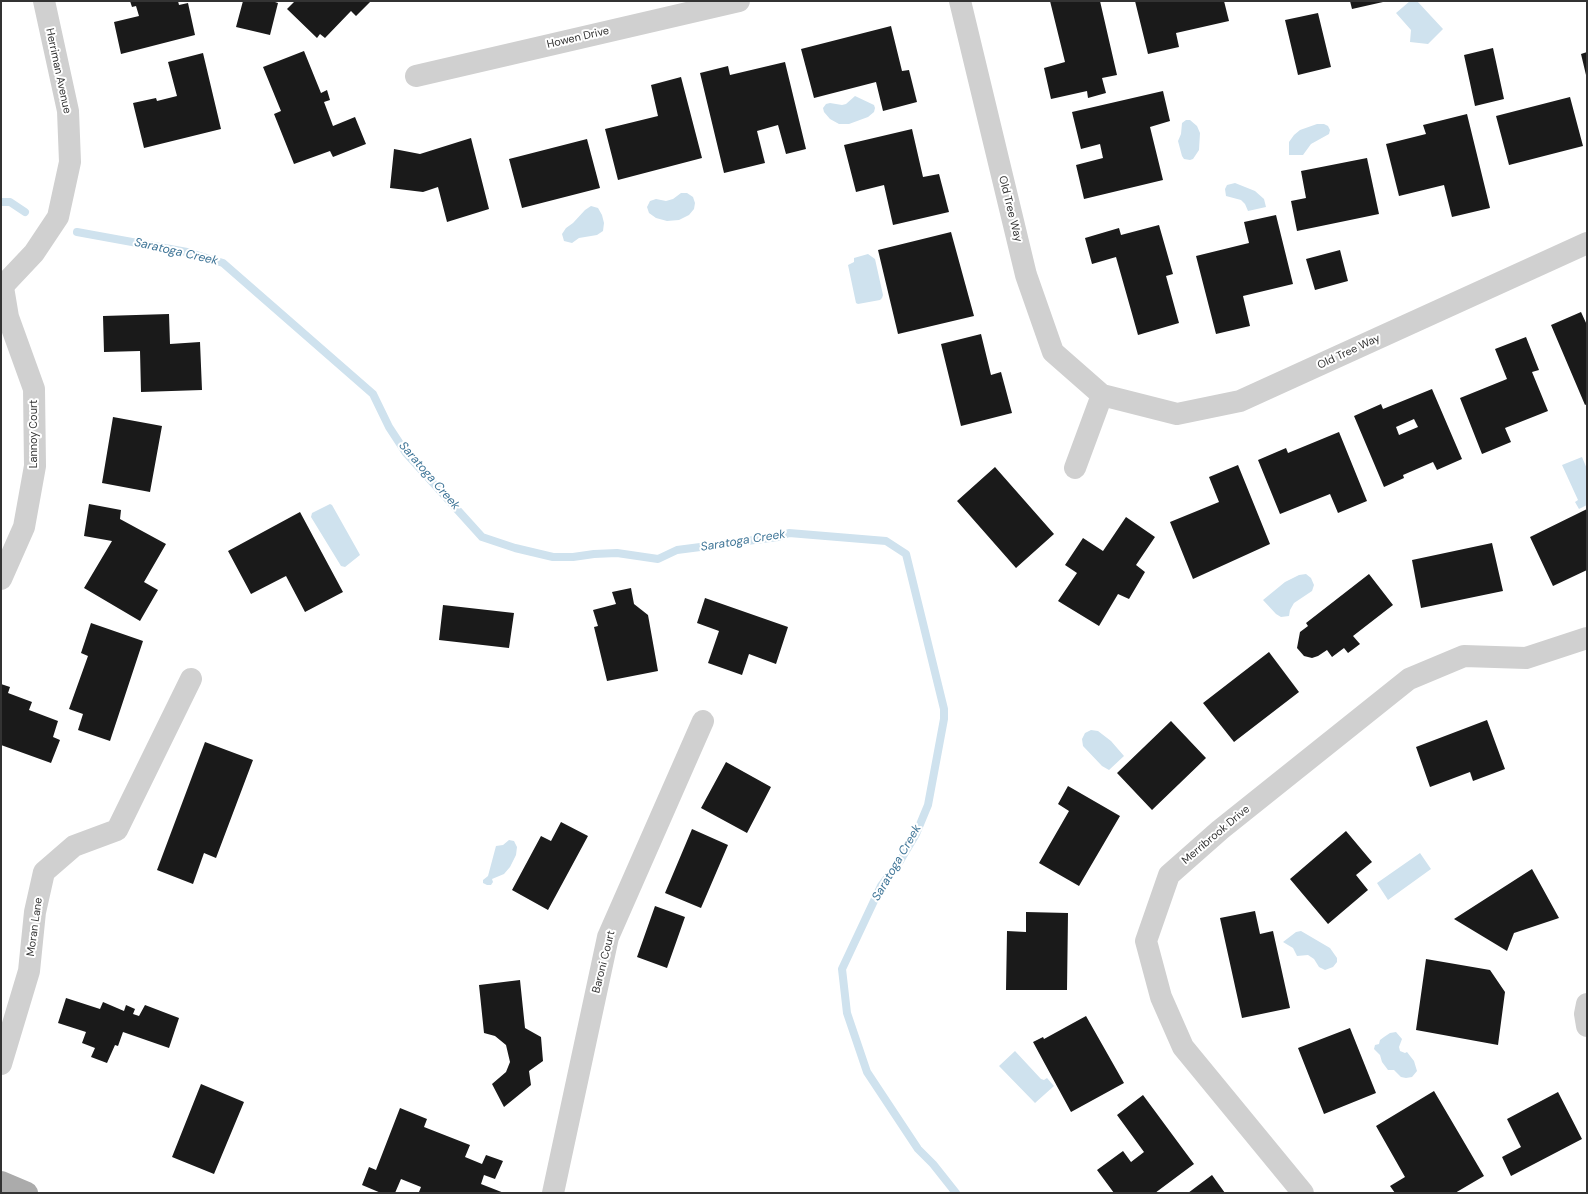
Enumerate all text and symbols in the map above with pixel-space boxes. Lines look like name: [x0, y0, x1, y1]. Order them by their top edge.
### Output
street label: Howen Drive: [546, 24, 610, 52]
street label: Herriman Avenue: [43, 27, 73, 115]
street label: Old Tree Way: [995, 175, 1025, 243]
water label: Saratoga Creek: [133, 235, 219, 269]
street label: Old Tree Way: [1316, 332, 1382, 372]
street label: Lannoy Court: [27, 400, 41, 468]
water label: Saratoga Creek: [396, 439, 462, 513]
water label: Saratoga Creek: [700, 527, 786, 555]
street label: Merribrook Drive: [1179, 803, 1253, 867]
water label: Saratoga Creek: [869, 822, 925, 904]
street label: Moran Lane: [24, 897, 46, 957]
street label: Baroni Court: [590, 929, 618, 995]

